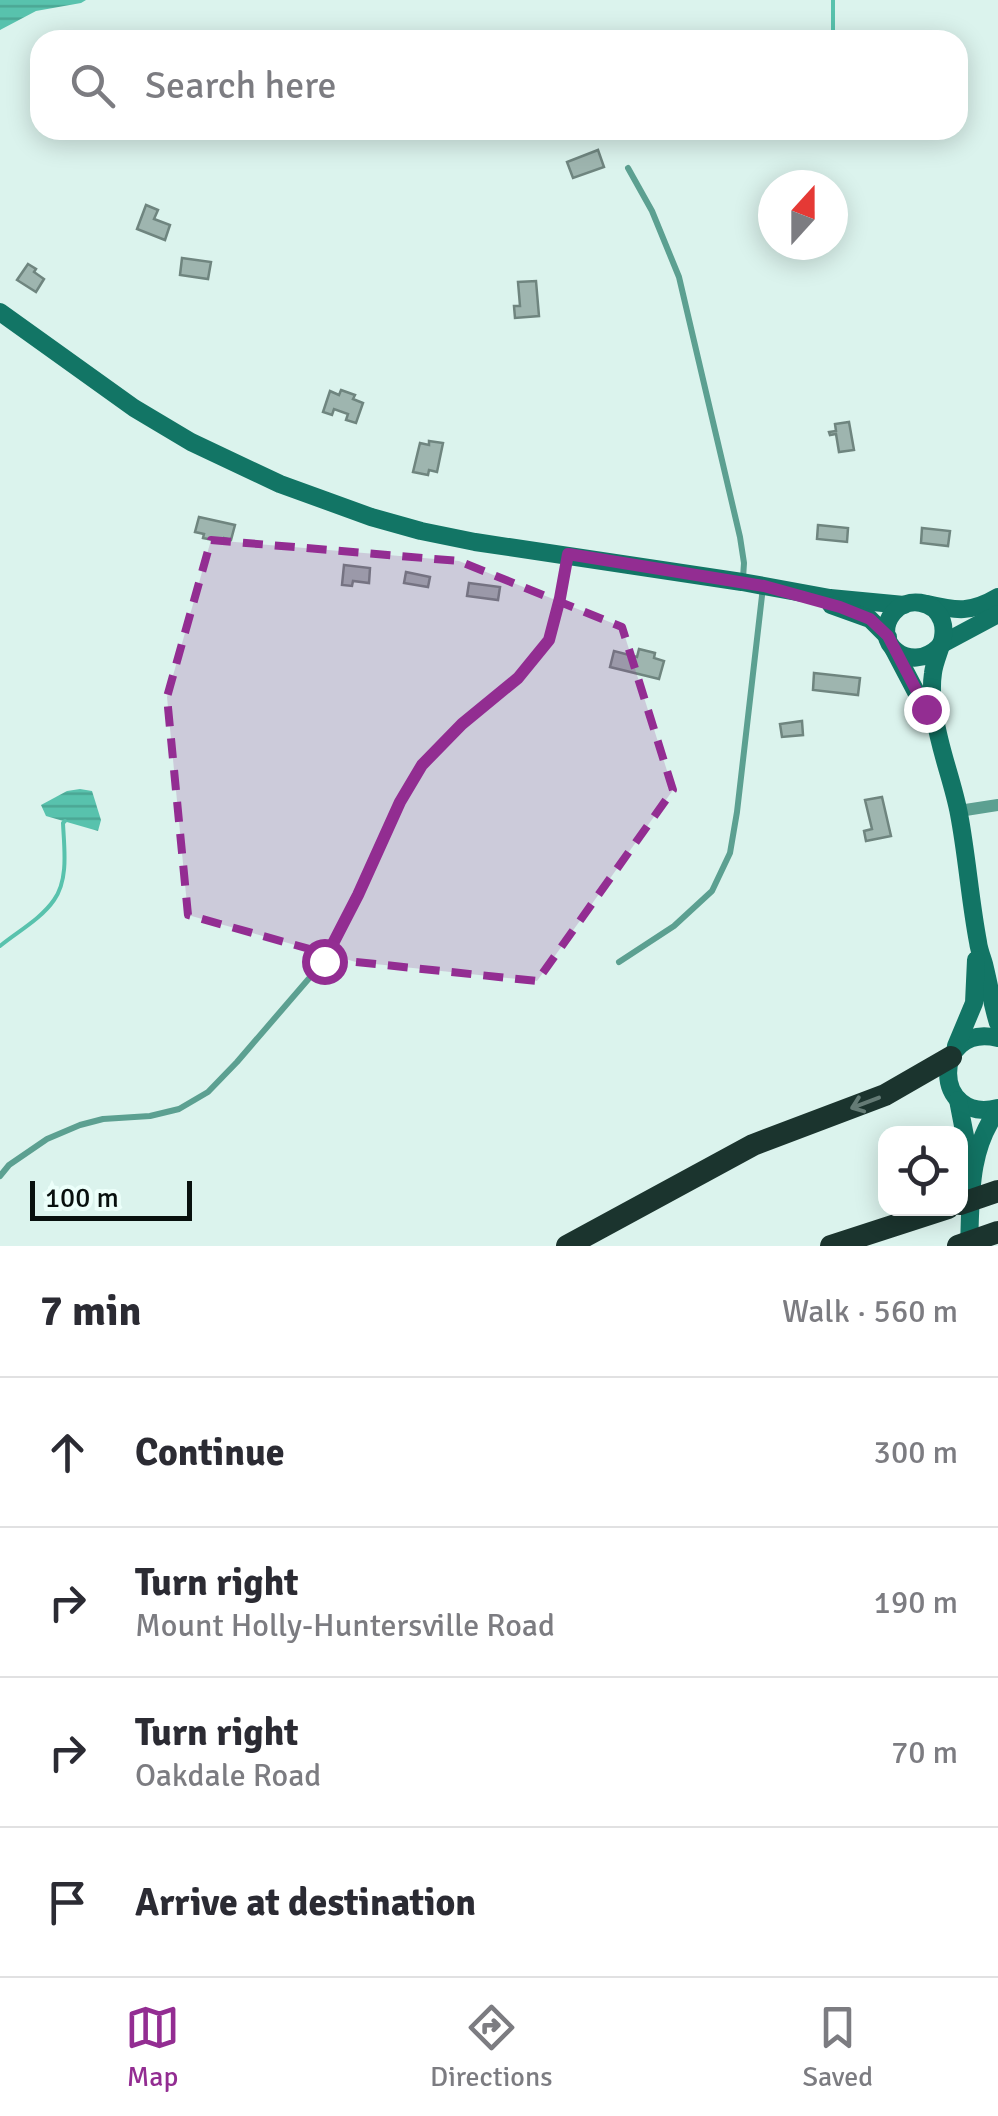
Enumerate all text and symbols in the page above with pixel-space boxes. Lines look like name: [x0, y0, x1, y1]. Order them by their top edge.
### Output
search box: [30, 30, 968, 140]
icon: search: [65, 58, 120, 113]
text: Search here: [145, 62, 337, 109]
north arrow: [758, 170, 848, 260]
route end: [904, 687, 950, 733]
route start: [302, 939, 348, 985]
one-way arrow: [850, 1095, 881, 1113]
map controls: [878, 1126, 968, 1216]
button: locate: [878, 1126, 968, 1216]
scale bar: [30, 1176, 192, 1220]
text: 100 m: [45, 1181, 119, 1215]
text: 7 min: [40, 1286, 141, 1337]
text: Walk · 560 m: [782, 1292, 958, 1331]
icon: ahead: [40, 1425, 95, 1480]
text: Continue: [135, 1429, 285, 1476]
text: 300 m: [874, 1433, 958, 1472]
text: Turn right: [135, 1559, 299, 1606]
icon: right: [40, 1575, 95, 1630]
text: 190 m: [874, 1583, 958, 1622]
text: Mount Holly-Huntersville Road: [135, 1606, 555, 1645]
text: Turn right: [135, 1709, 299, 1756]
icon: right: [40, 1725, 95, 1780]
text: 70 m: [891, 1733, 958, 1772]
text: Oakdale Road: [135, 1756, 321, 1795]
icon: arrive: [40, 1875, 95, 1930]
text: Arrive at destination: [135, 1879, 476, 1926]
tab: Map: [125, 2000, 180, 2094]
tab: Directions: [430, 2000, 552, 2094]
tab: Saved: [802, 2000, 873, 2094]

